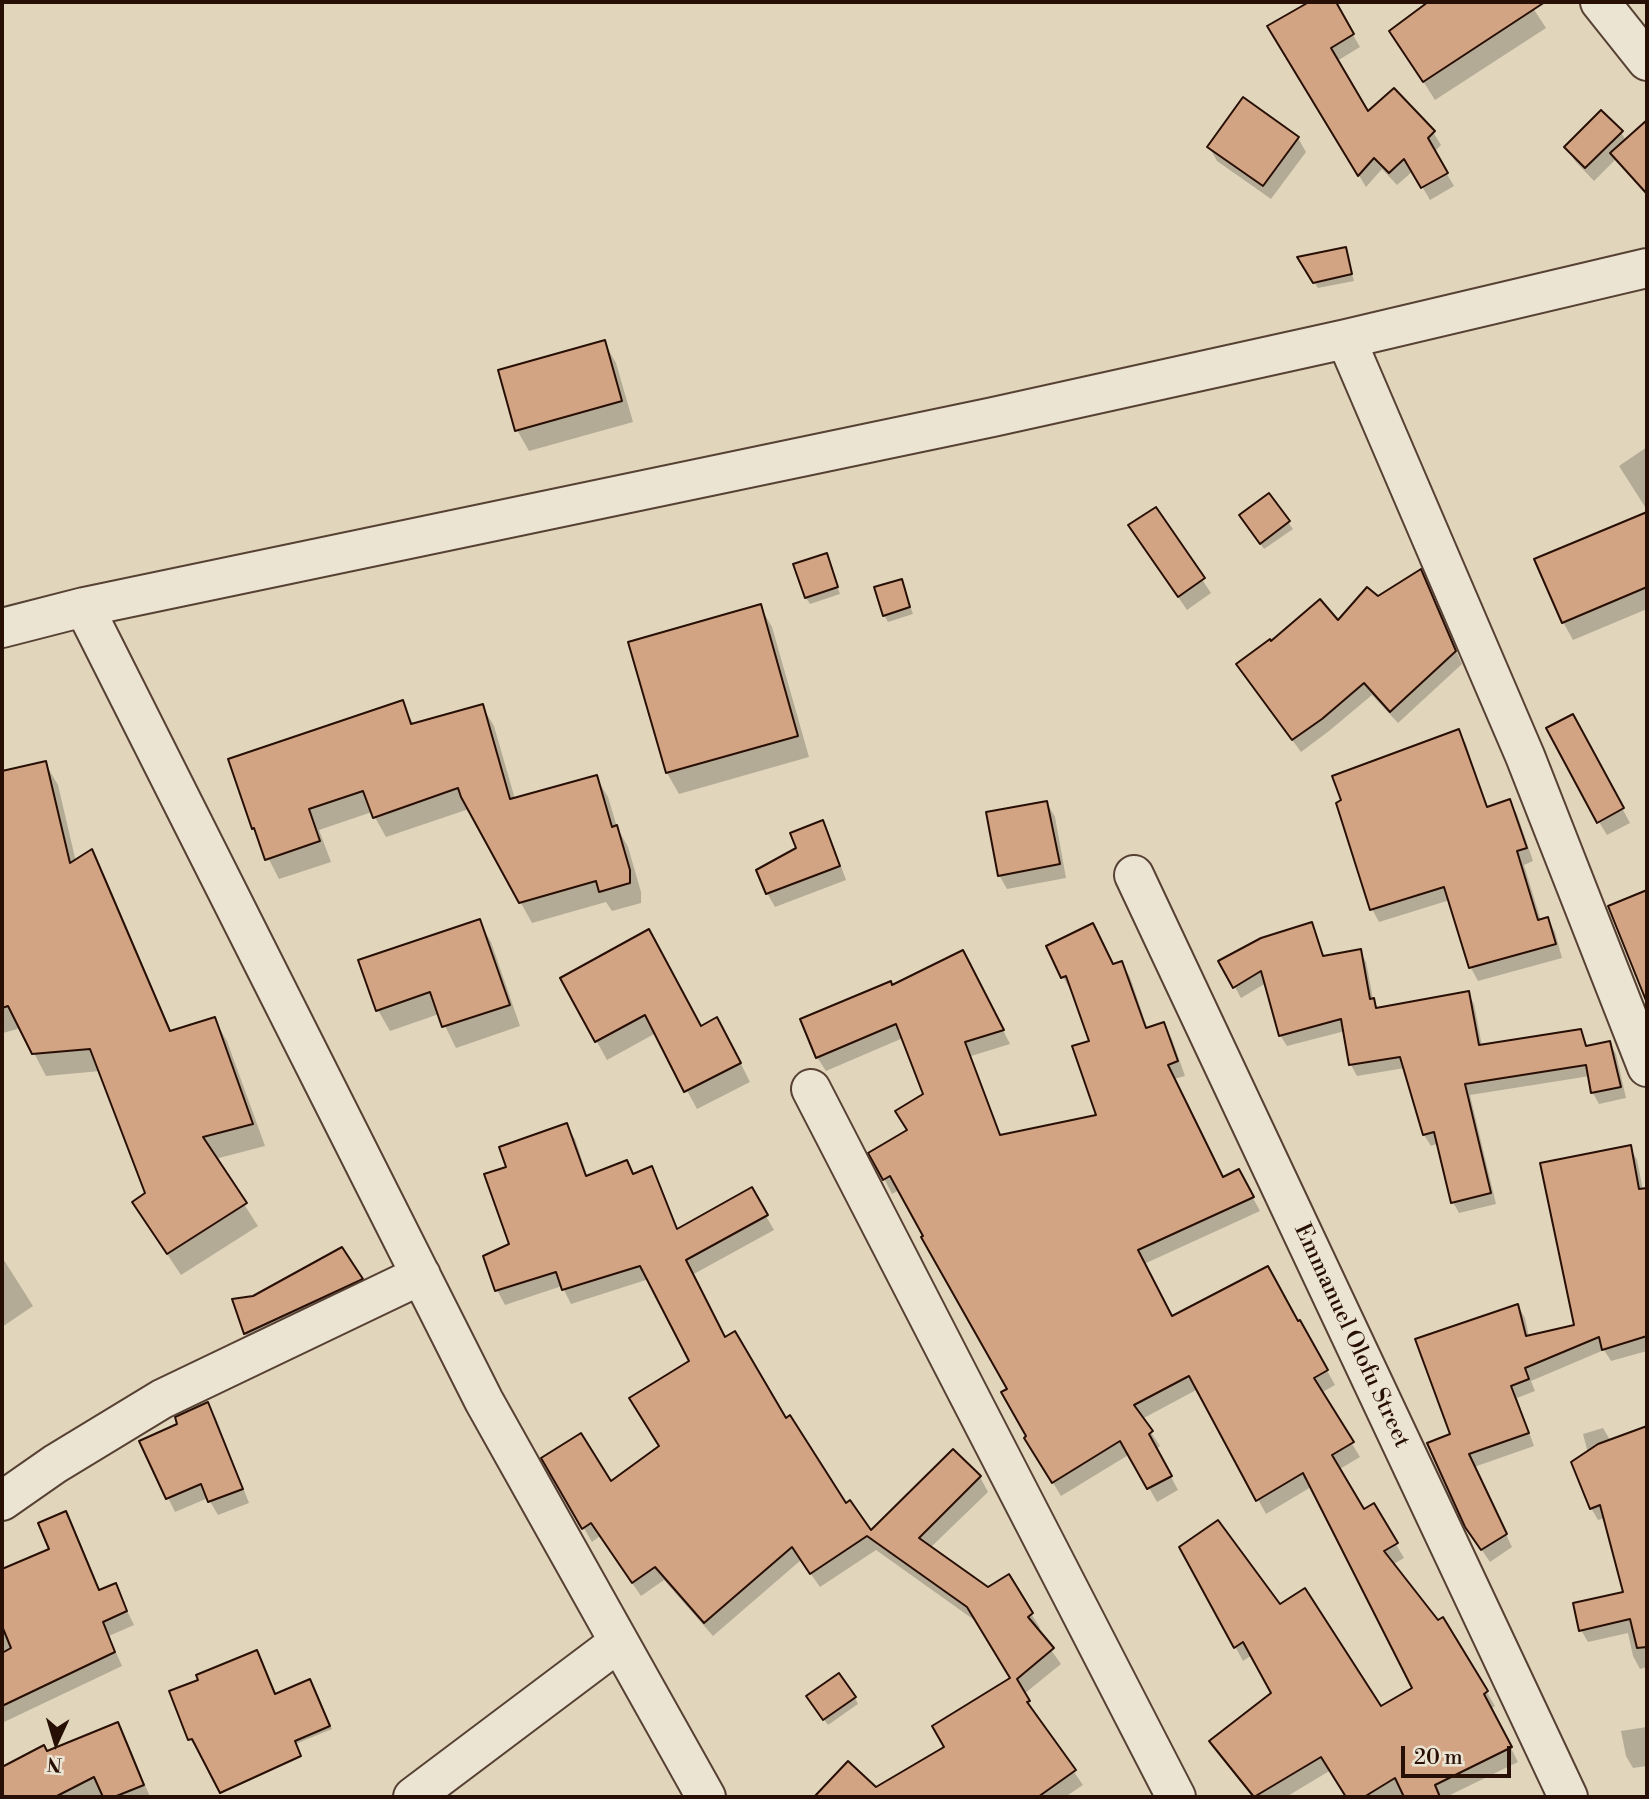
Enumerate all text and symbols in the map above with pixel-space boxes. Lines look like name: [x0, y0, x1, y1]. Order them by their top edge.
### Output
street label: Emmanuel Olofu Street: [1287, 1220, 1415, 1452]
north arrow: [21, 1708, 91, 1778]
scale bar: [1404, 1732, 1514, 1776]
text: 20 m: [1414, 1745, 1463, 1771]
text: N: [46, 1751, 63, 1776]

